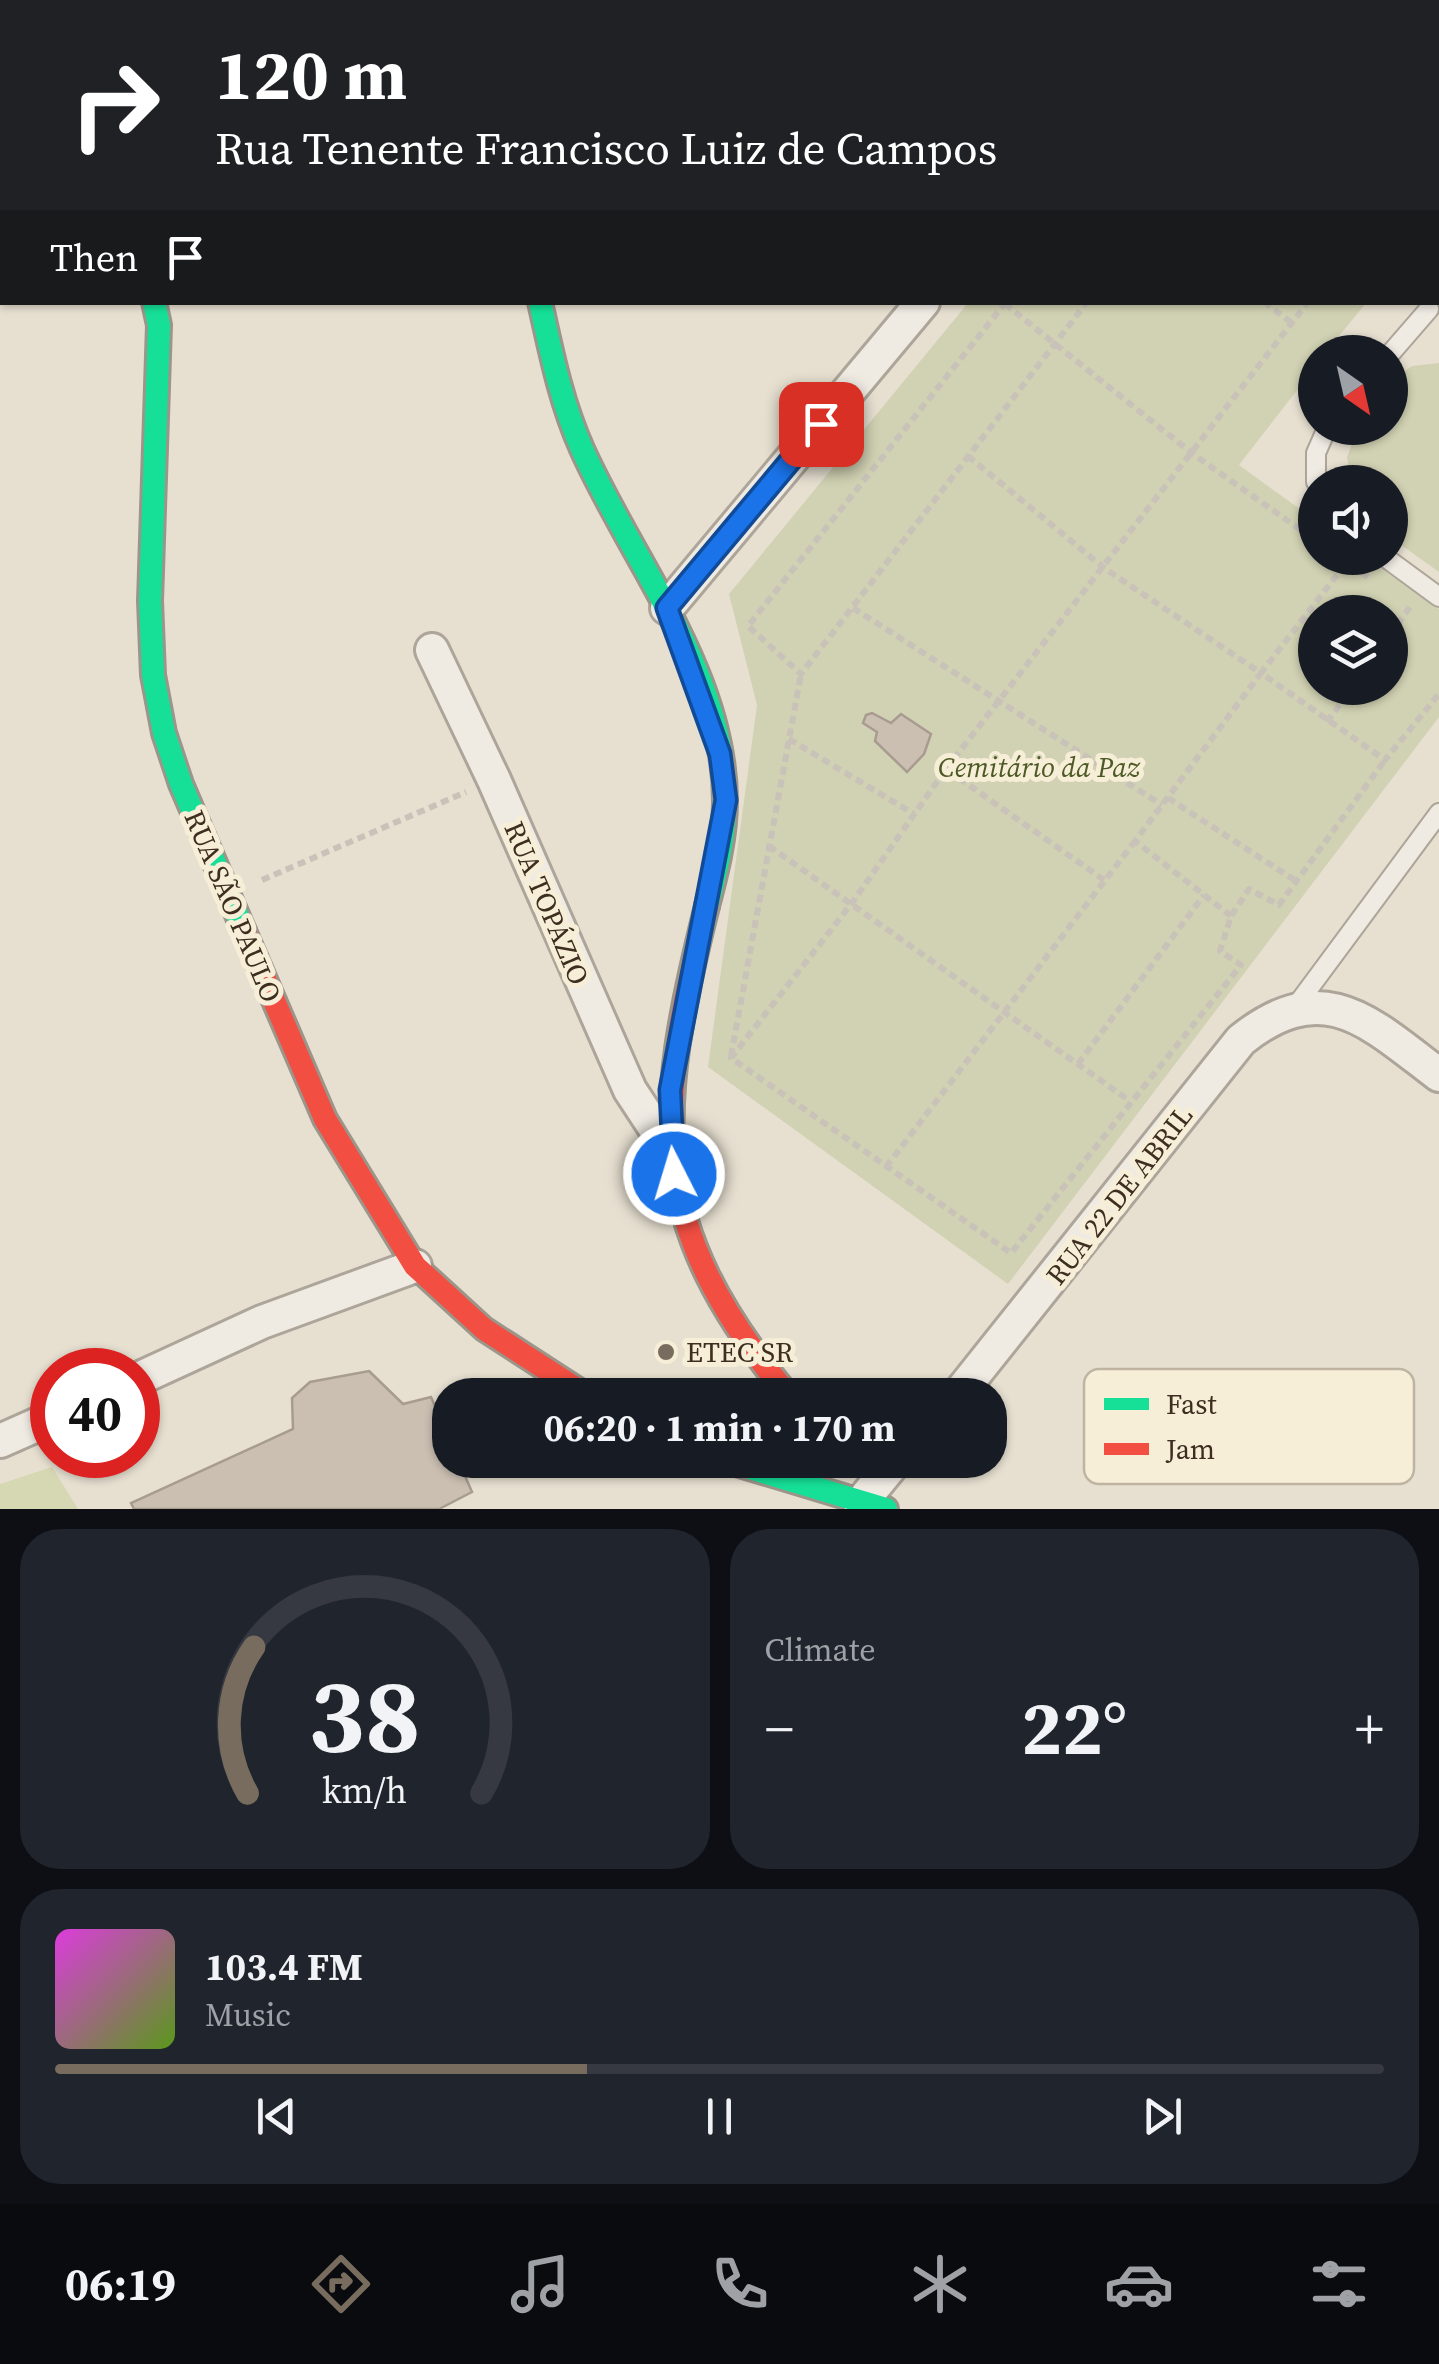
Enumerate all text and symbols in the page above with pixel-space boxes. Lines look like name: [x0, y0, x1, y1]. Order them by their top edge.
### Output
text: 120 m: [215, 26, 407, 122]
icon: right: [50, 40, 180, 170]
text: Rua Tenente Francisco Luiz de Campos: [215, 117, 997, 179]
icon: arrive: [158, 230, 213, 285]
text: Then: [50, 232, 138, 284]
north arrow: [1298, 335, 1408, 445]
map controls: [1298, 335, 1408, 705]
pin: [779, 382, 864, 467]
icon: arrive: [794, 397, 849, 452]
button: sound: [1298, 465, 1408, 575]
button: layers: [1298, 595, 1408, 705]
park label: Cemitário da Paz: [938, 748, 1141, 786]
street label: RUA SÃO PAULO: [175, 804, 291, 1008]
street label: RUA TOPÁZIO: [496, 815, 598, 991]
street label: RUA 22 DE ABRIL: [1037, 1097, 1201, 1293]
position arrow: [622, 1122, 726, 1226]
place label: ETEC SR: [686, 1333, 793, 1371]
marker: ETEC SR: [655, 1341, 677, 1363]
speed limit sign: 40: [30, 1348, 160, 1478]
legend: [1084, 1369, 1414, 1484]
text: Fast: [1166, 1385, 1217, 1423]
text: 06:20 · 1 min · 170 m: [543, 1402, 896, 1454]
text: Jam: [1165, 1430, 1215, 1468]
text: Climate: [765, 1628, 876, 1672]
text: 38: [308, 1643, 421, 1786]
text: 22°: [1021, 1676, 1127, 1779]
text: −: [765, 1691, 794, 1766]
text: +: [1355, 1691, 1384, 1766]
text: km/h: [322, 1766, 407, 1815]
text: 103.4 FM: [205, 1941, 363, 1993]
text: Music: [205, 1993, 291, 2037]
icon: previous: [249, 2089, 304, 2144]
icon: pause: [692, 2089, 747, 2144]
icon: next: [1135, 2089, 1190, 2144]
icon: directions: [306, 2249, 376, 2319]
icon: music: [505, 2249, 575, 2319]
icon: phone: [705, 2249, 775, 2319]
icon: climate: [905, 2249, 975, 2319]
icon: car: [1104, 2249, 1174, 2319]
icon: filters: [1304, 2249, 1374, 2319]
text: 06:19: [65, 2253, 176, 2315]

